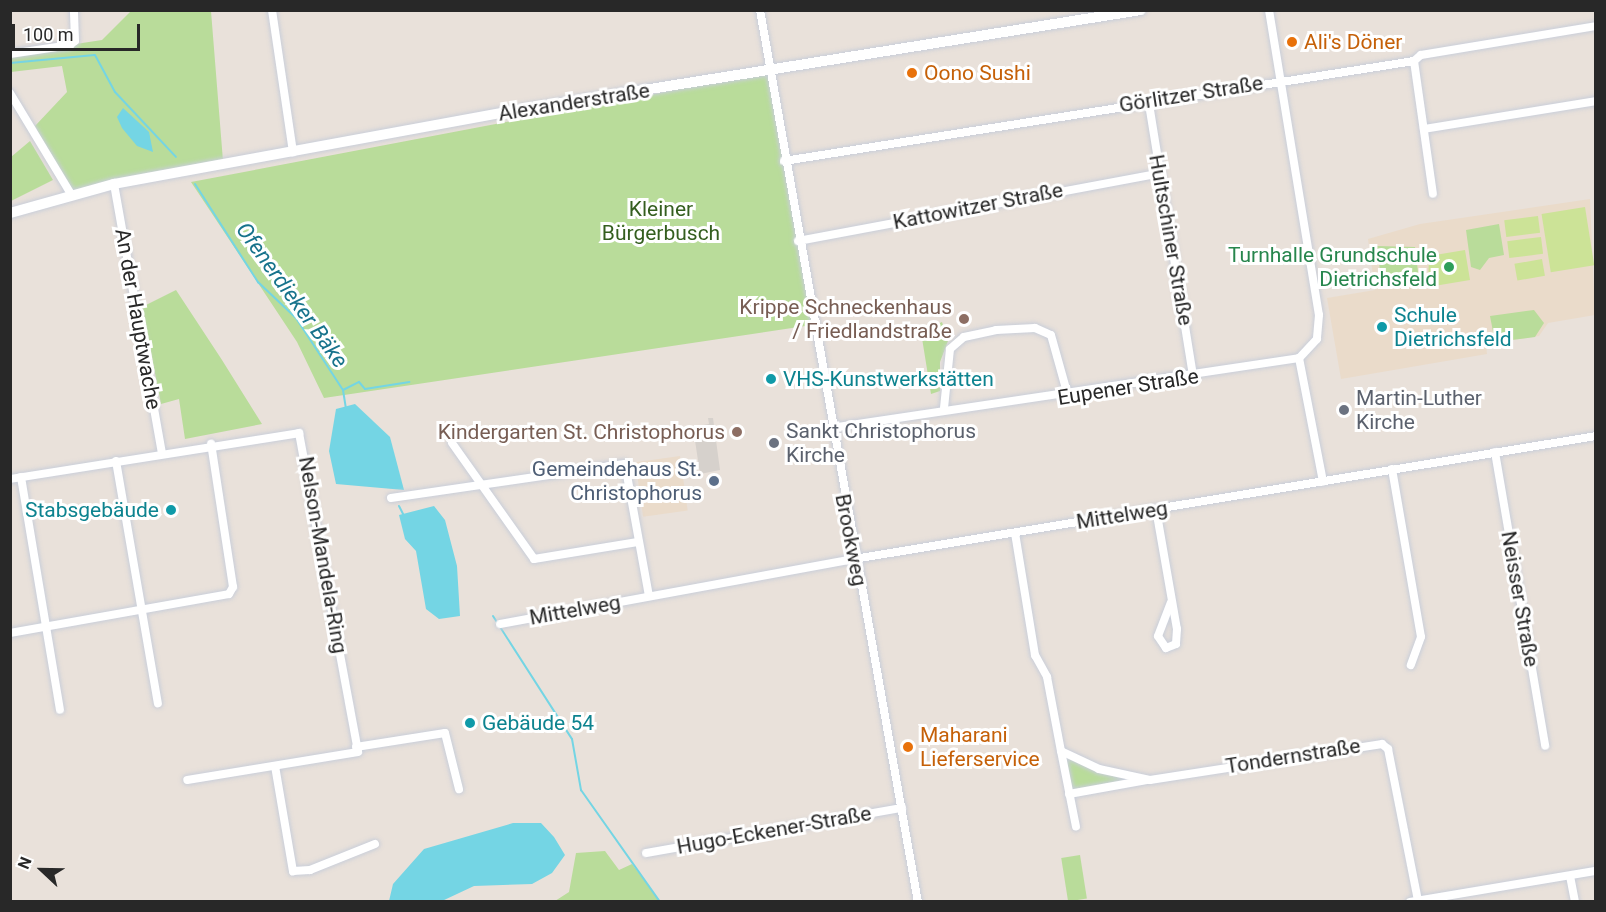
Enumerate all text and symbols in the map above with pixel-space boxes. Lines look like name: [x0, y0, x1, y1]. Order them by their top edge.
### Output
scale bar: [15, 12, 142, 50]
text: 100 m: [23, 24, 74, 45]
place label: Ali's Döner: [1304, 29, 1402, 55]
marker: Ali's Döner: [1285, 35, 1299, 49]
place label: Oono Sushi: [924, 60, 1031, 86]
marker: Oono Sushi: [905, 66, 919, 80]
street label: Görlitzer Straße: [1117, 70, 1265, 118]
street label: Alexanderstraße: [497, 78, 651, 126]
street label: Hultschiner Straße: [1144, 153, 1198, 327]
street label: Kattowitzer Straße: [891, 177, 1065, 235]
park label: Kleiner Bürgerbusch: [602, 196, 720, 246]
water label: Ofenerdieker Bäke: [230, 217, 354, 373]
street label: An der Hauptwache: [110, 227, 166, 411]
place label: Turnhalle Grundschule Dietrichsfeld: [1228, 242, 1437, 292]
marker: Turnhalle Grundschule Dietrichsfeld: [1442, 260, 1456, 274]
place label: Krippe Schneckenhaus / Friedlandstraße: [739, 294, 952, 344]
place label: Schule Dietrichsfeld: [1394, 302, 1512, 352]
marker: Krippe Schneckenhaus / Friedlandstraße: [957, 312, 971, 326]
marker: Schule Dietrichsfeld: [1375, 320, 1389, 334]
street label: Eupener Straße: [1056, 363, 1200, 411]
place label: VHS-Kunstwerkstätten: [783, 366, 994, 392]
marker: VHS-Kunstwerkstätten: [764, 372, 778, 386]
place label: Martin-Luther Kirche: [1356, 385, 1482, 435]
marker: Martin-Luther Kirche: [1337, 403, 1351, 417]
place label: Sankt Christophorus Kirche: [786, 418, 976, 468]
place label: Kindergarten St. Christophorus: [438, 419, 725, 445]
marker: Kindergarten St. Christophorus: [730, 425, 744, 439]
marker: Sankt Christophorus Kirche: [767, 436, 781, 450]
street label: Nelson-Mandela-Ring: [293, 455, 353, 655]
place label: Gemeindehaus St. Christophorus: [532, 456, 702, 506]
marker: Gemeindehaus St. Christophorus: [707, 474, 721, 488]
street label: Brookweg: [830, 492, 872, 588]
street label: Mittelweg: [1075, 495, 1169, 535]
place label: Stabsgebäude: [25, 497, 159, 523]
marker: Stabsgebäude: [164, 503, 178, 517]
street label: Neisser Straße: [1496, 529, 1544, 669]
street label: Mittelweg: [527, 590, 623, 630]
place label: Gebäude 54: [482, 710, 594, 736]
marker: Gebäude 54: [463, 716, 477, 730]
place label: Maharani Lieferservice: [920, 722, 1040, 772]
street label: Tondernstraße: [1224, 733, 1362, 779]
marker: Maharani Lieferservice: [901, 740, 915, 754]
street label: Hugo-Eckener-Straße: [675, 800, 873, 860]
north arrow: [12, 840, 72, 900]
text: N: [14, 854, 36, 872]

